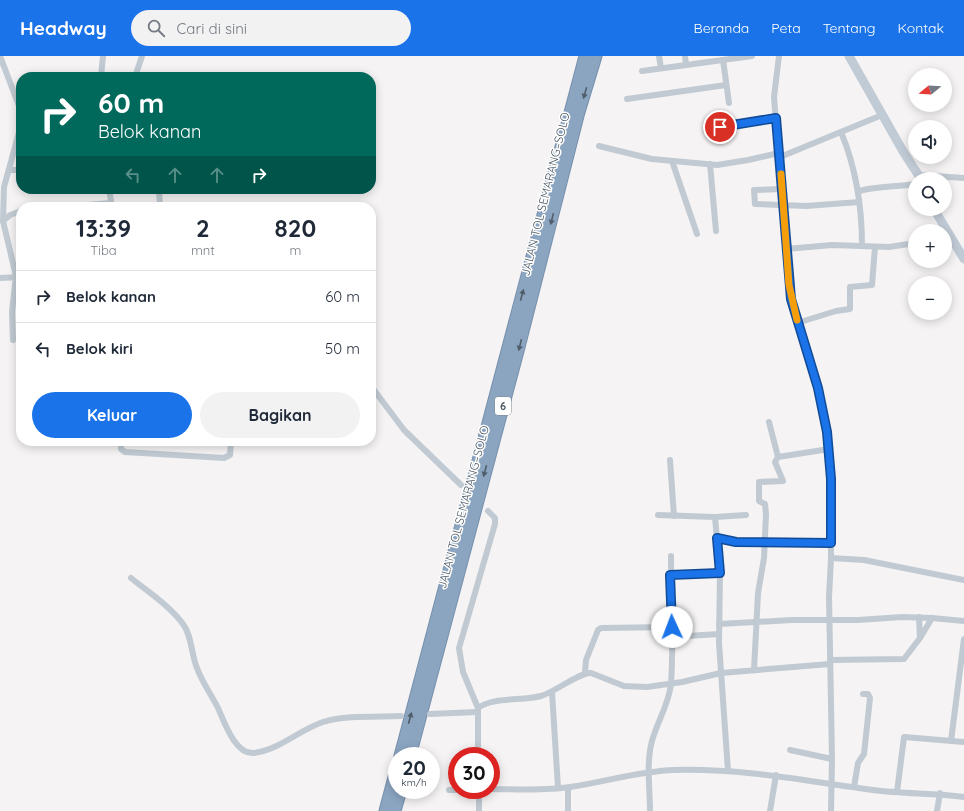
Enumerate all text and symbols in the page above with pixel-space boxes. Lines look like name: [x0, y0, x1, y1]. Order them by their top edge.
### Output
search box: [131, 10, 411, 46]
text: Headway: [20, 16, 107, 40]
icon: search: [145, 17, 167, 39]
text: Cari di sini: [177, 19, 247, 38]
text: Beranda: [694, 19, 749, 37]
text: Peta: [771, 19, 801, 37]
text: Tentang: [823, 19, 876, 37]
text: Kontak: [898, 19, 944, 37]
north arrow: [908, 68, 952, 112]
map controls: [908, 68, 952, 320]
text: 60 m: [98, 85, 164, 120]
icon: right: [32, 88, 84, 140]
one-way arrow: [582, 88, 588, 100]
pin: [703, 110, 737, 144]
street label: JALAN TOL SEMARANG–SOLO: [517, 111, 573, 277]
icon: arrive: [709, 116, 731, 138]
text: Belok kanan: [98, 120, 201, 143]
button: sound: [908, 120, 952, 164]
icon: left: [122, 164, 144, 186]
icon: ahead: [164, 164, 186, 186]
icon: ahead: [206, 164, 228, 186]
icon: right: [248, 164, 270, 186]
button: search: [908, 172, 952, 216]
text: 13:39: [76, 213, 131, 243]
text: 2: [196, 213, 210, 243]
text: 820: [275, 213, 316, 243]
one-way arrow: [549, 213, 555, 225]
button: +: [908, 224, 952, 268]
text: Tiba: [90, 242, 117, 258]
text: mnt: [191, 242, 215, 258]
text: m: [289, 242, 301, 258]
button: −: [908, 276, 952, 320]
icon: right: [32, 286, 54, 308]
text: Belok kanan: [66, 287, 156, 306]
text: 60 m: [325, 287, 360, 306]
one-way arrow: [519, 289, 525, 301]
icon: left: [32, 338, 54, 360]
text: Belok kiri: [66, 339, 133, 358]
text: 50 m: [325, 339, 360, 358]
one-way arrow: [516, 339, 522, 351]
button: Keluar: [32, 392, 192, 438]
button: Bagikan: [200, 392, 360, 438]
road number: 6: [495, 397, 511, 415]
street label: JALAN TOL SEMARANG–SOLO: [434, 424, 492, 590]
one-way arrow: [482, 464, 488, 477]
position arrow: [651, 606, 693, 648]
one-way arrow: [407, 712, 413, 724]
speed limit sign: 30: [448, 747, 500, 799]
text: 20: [402, 755, 426, 780]
text: km/h: [401, 776, 427, 789]

